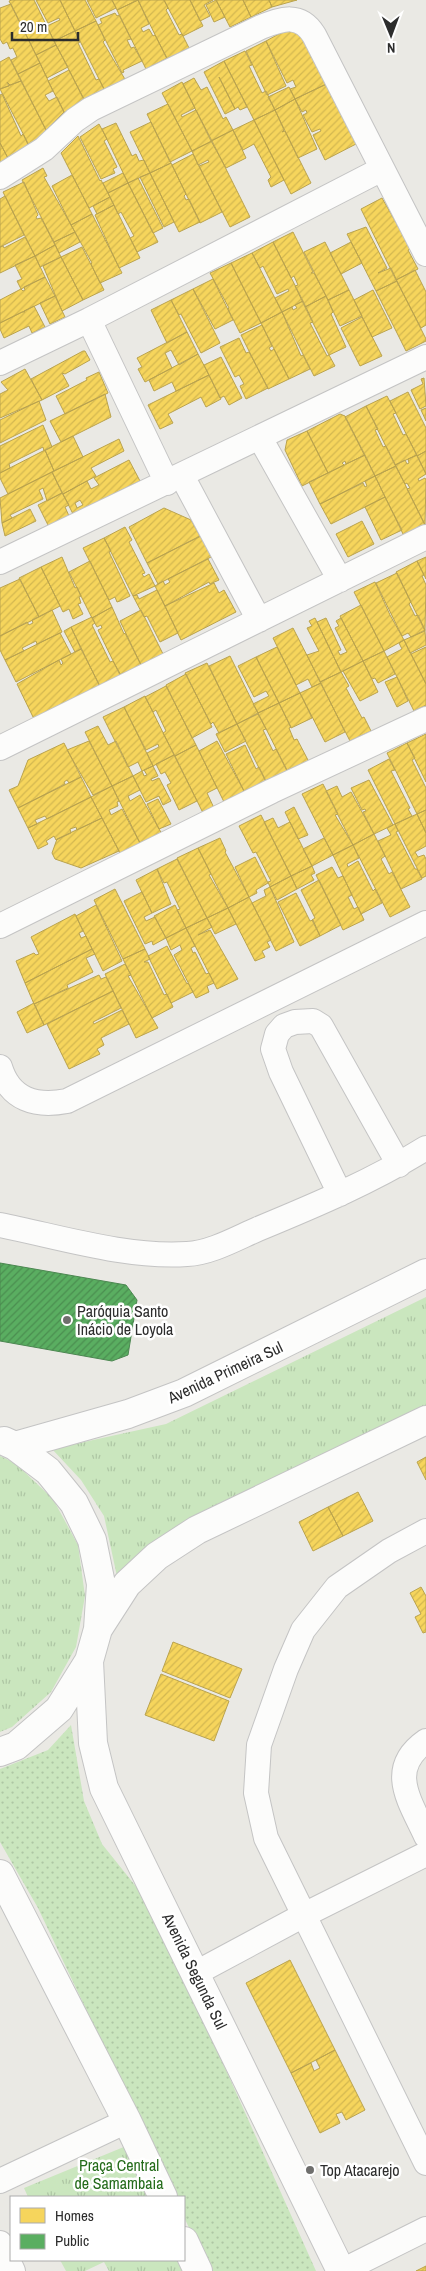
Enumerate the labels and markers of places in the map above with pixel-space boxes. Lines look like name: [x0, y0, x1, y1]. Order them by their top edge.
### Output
place label: Paróquia Santo Inácio de Loyola: [77, 1300, 174, 1340]
marker: Paróquia Santo Inácio de Loyola: [61, 1314, 73, 1326]
place label: Top Atacarejo: [320, 2159, 400, 2181]
marker: Top Atacarejo: [304, 2164, 316, 2176]

